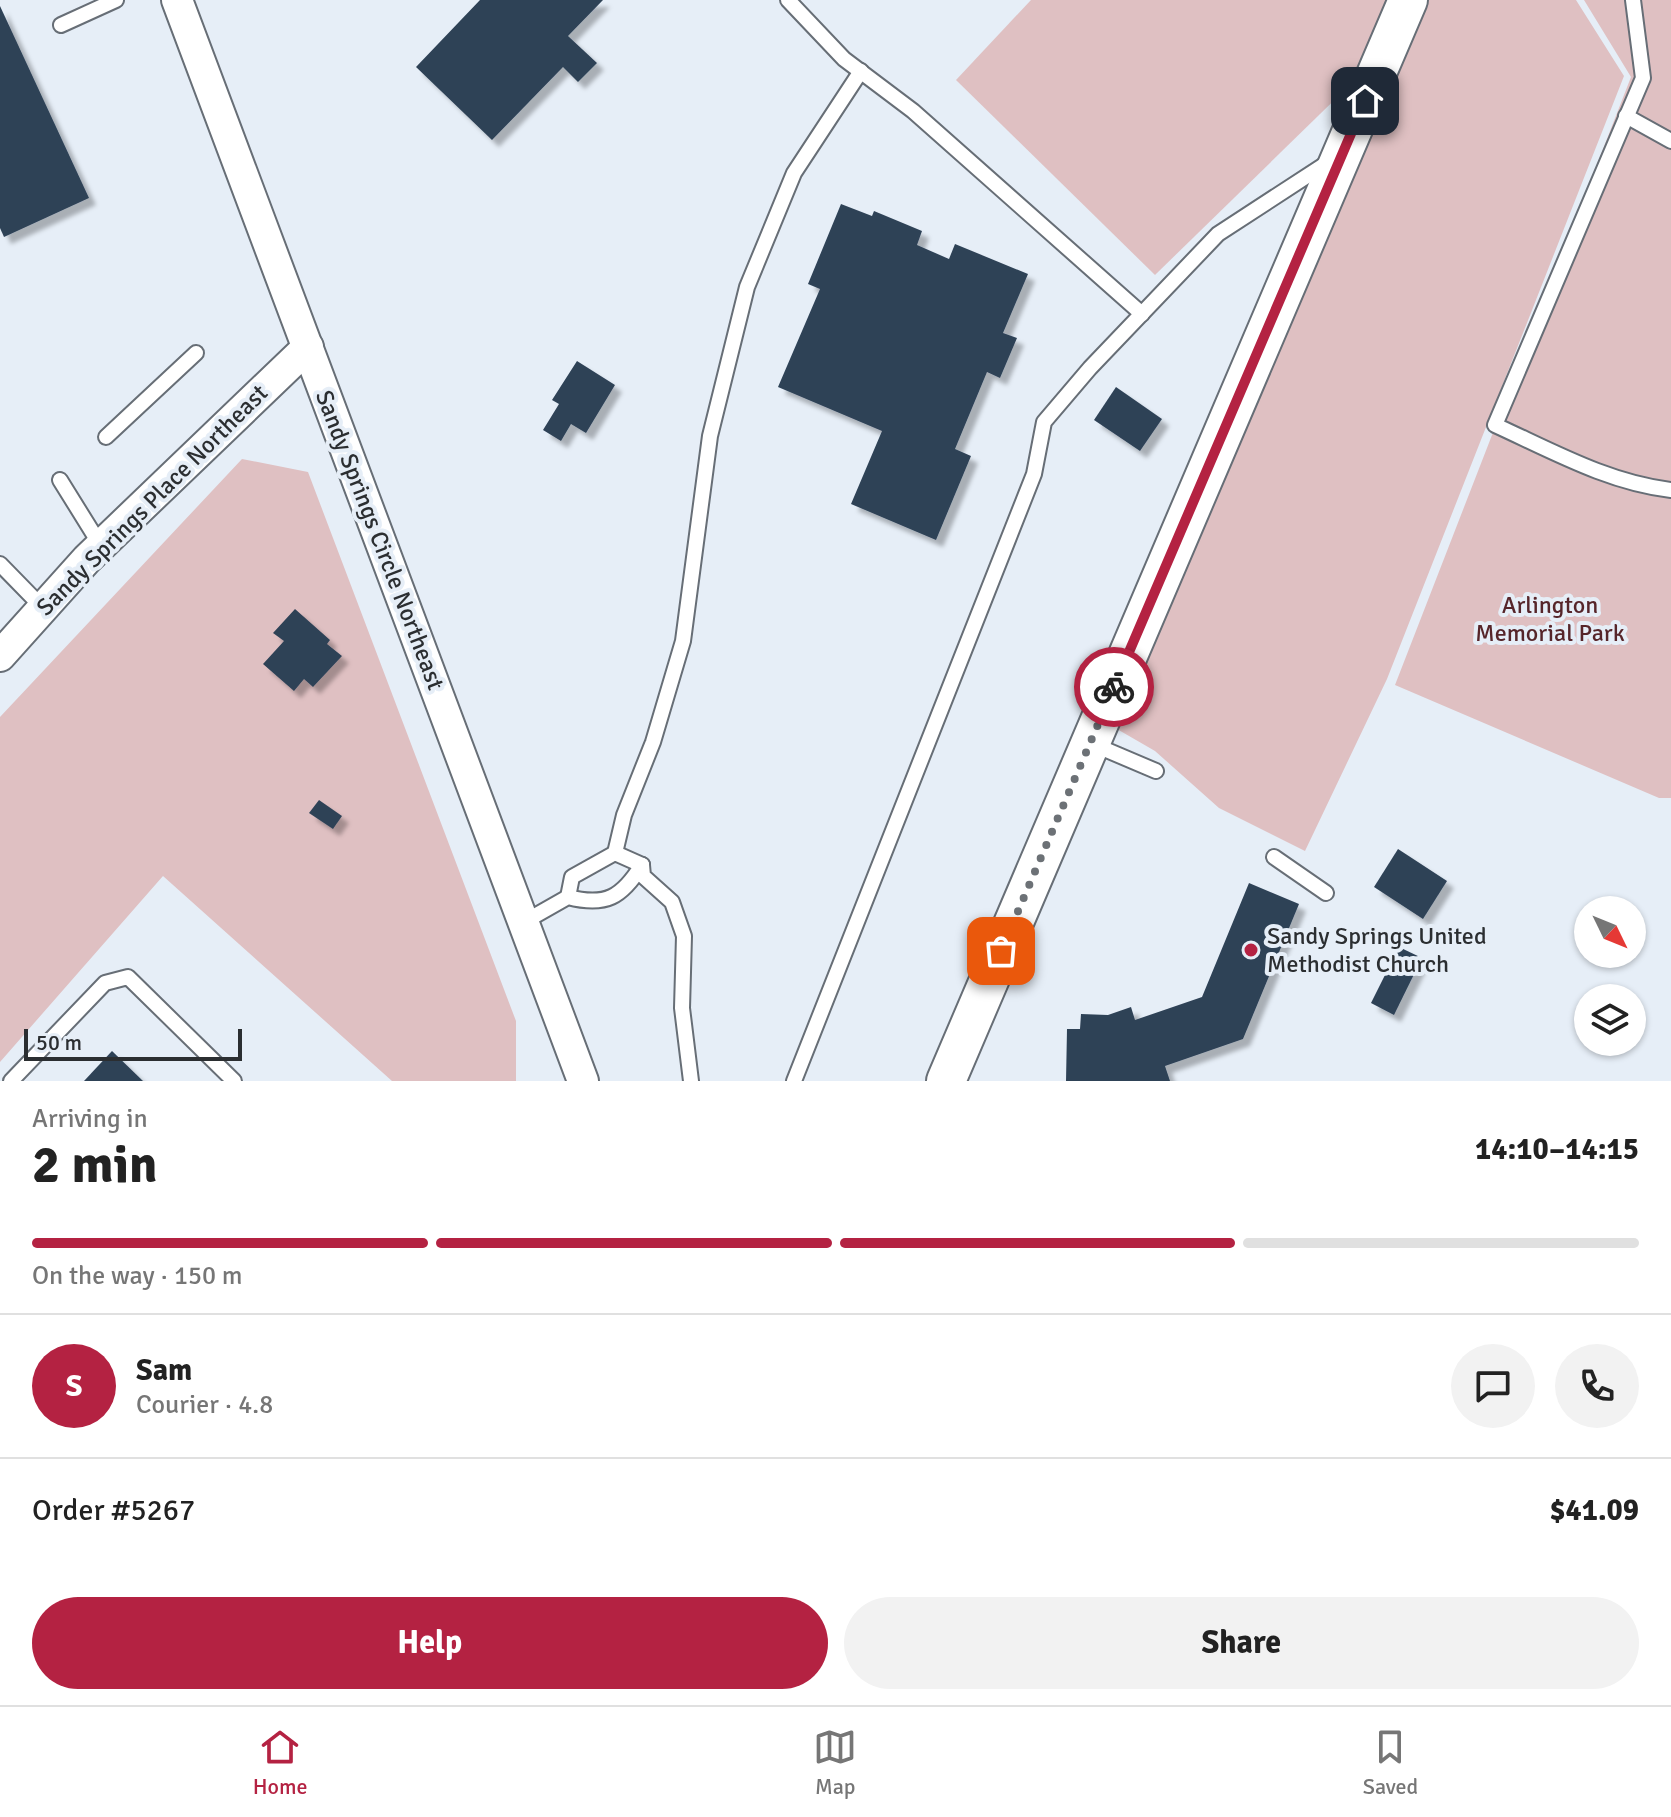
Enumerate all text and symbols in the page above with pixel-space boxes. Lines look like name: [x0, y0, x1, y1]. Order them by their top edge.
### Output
pin: [1331, 67, 1399, 135]
icon: home: [1343, 79, 1387, 123]
street label: Sandy Springs Place Northeast: [30, 378, 274, 622]
street label: Sandy Springs Circle Northeast: [309, 386, 451, 694]
park label: Arlington Memorial Park: [1475, 590, 1625, 648]
courier: [1074, 647, 1154, 727]
icon: bike: [1092, 665, 1136, 709]
north arrow: [1574, 896, 1646, 968]
map controls: [1574, 896, 1646, 1056]
pin: [967, 917, 1035, 985]
place label: Sandy Springs United Methodist Church: [1267, 921, 1487, 979]
icon: bag: [979, 929, 1023, 973]
marker: Sandy Springs United Methodist Church: [1242, 941, 1260, 959]
button: layers: [1574, 984, 1646, 1056]
scale bar: [24, 1025, 242, 1061]
text: 50 m: [36, 1029, 82, 1056]
text: Arriving in: [32, 1103, 148, 1135]
text: 14:10–14:15: [1475, 1131, 1639, 1168]
text: 2 min: [32, 1133, 158, 1197]
text: On the way · 150 m: [32, 1260, 242, 1292]
button: chat: [1451, 1344, 1535, 1428]
button: phone: [1555, 1344, 1639, 1428]
text: Sam: [136, 1352, 192, 1389]
text: S: [66, 1368, 82, 1405]
text: Courier · 4.8: [136, 1389, 273, 1421]
text: Order #5267: [32, 1492, 195, 1529]
text: $41.09: [1549, 1492, 1639, 1529]
button: Help: [32, 1597, 828, 1689]
button: Share: [844, 1597, 1639, 1689]
tab: Home: [253, 1725, 308, 1800]
tab: Map: [813, 1725, 857, 1800]
tab: Saved: [1363, 1725, 1418, 1800]

